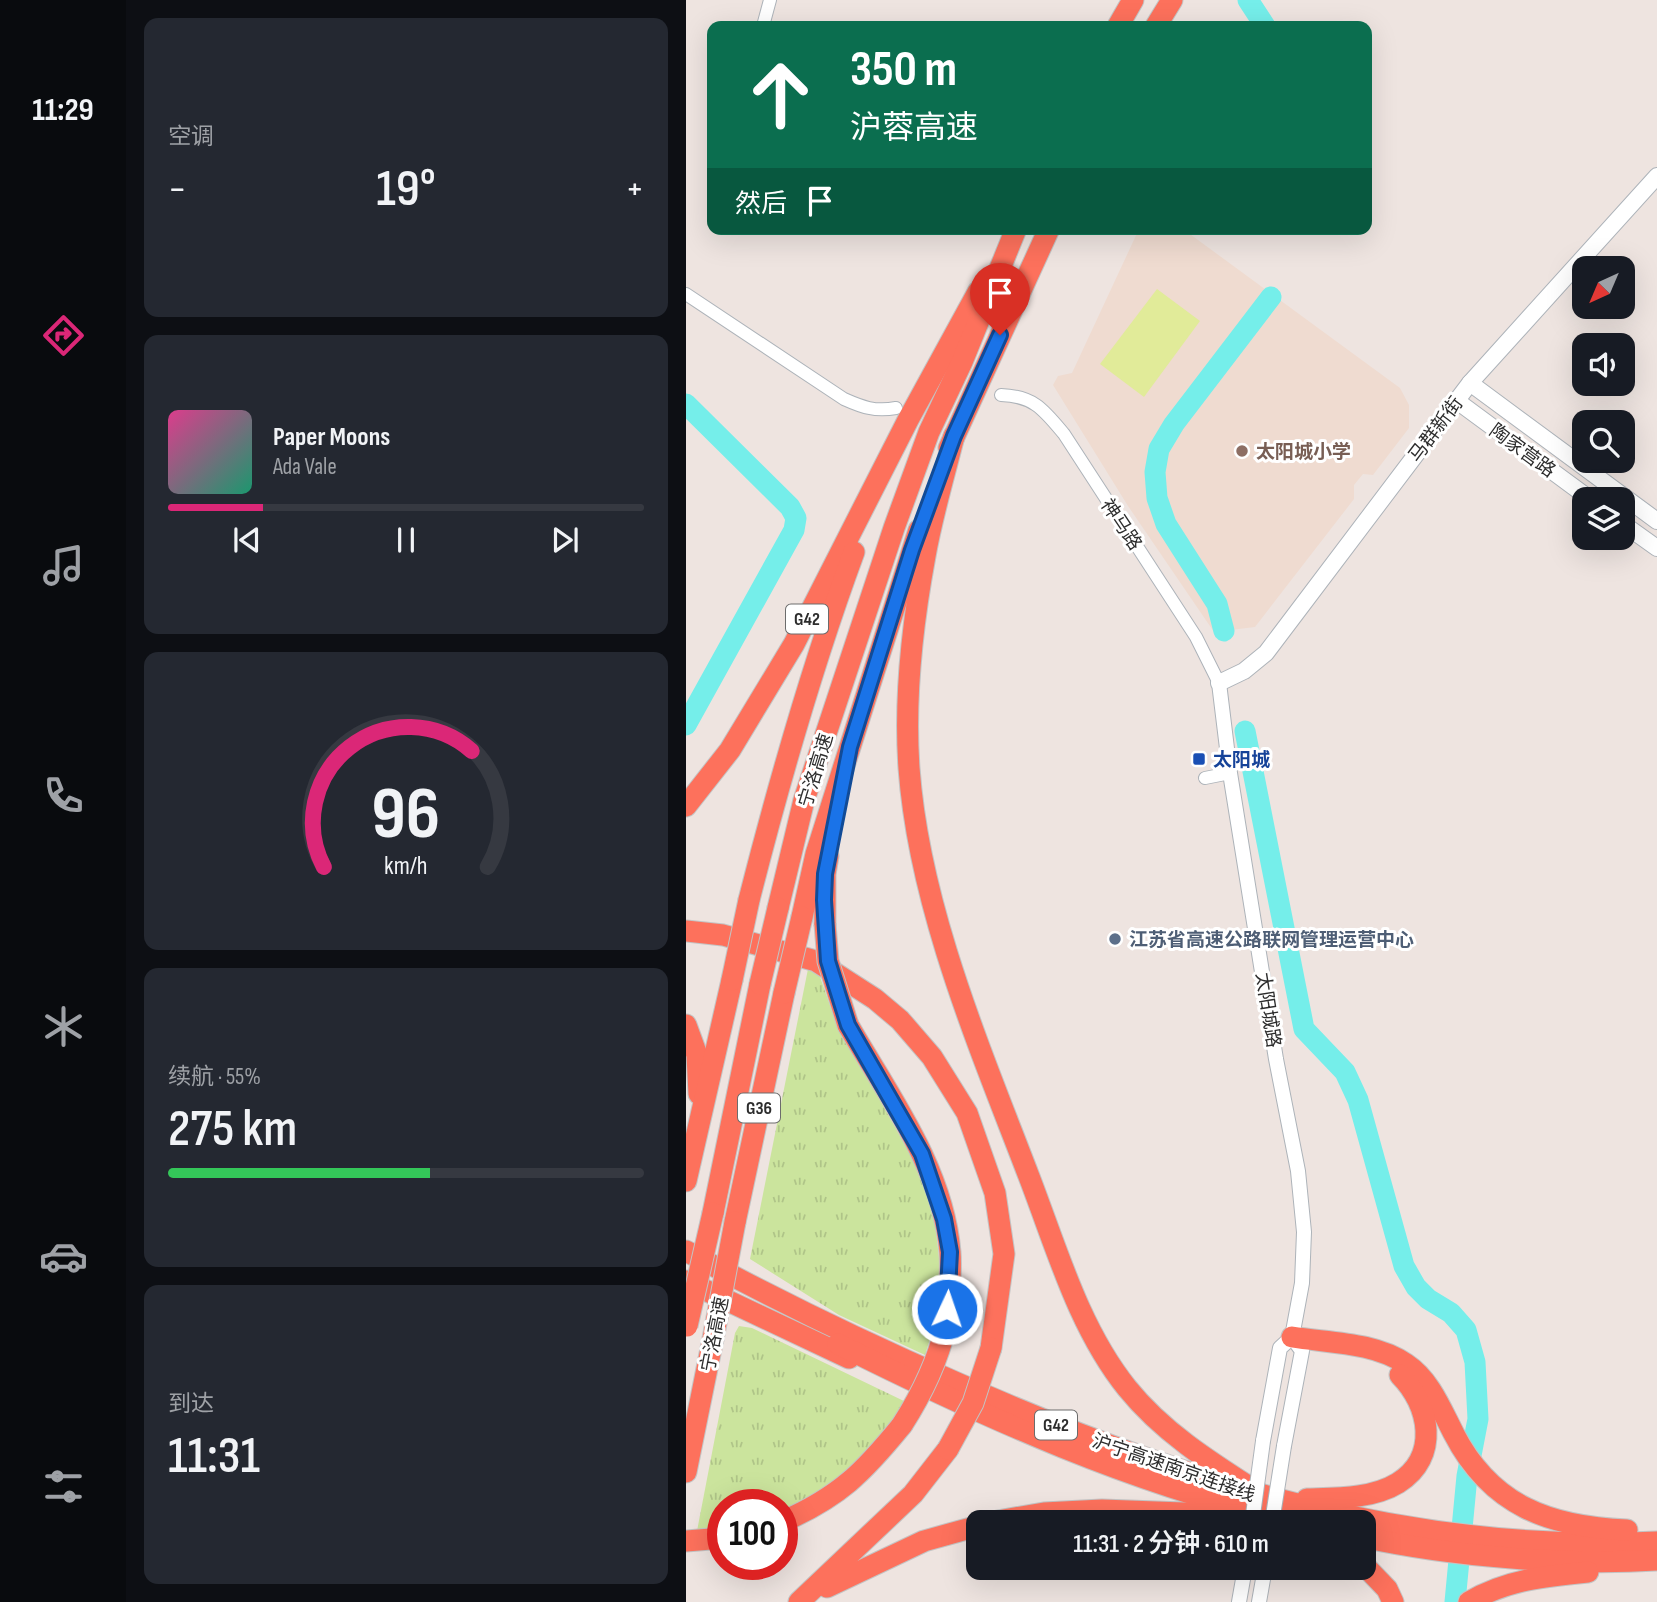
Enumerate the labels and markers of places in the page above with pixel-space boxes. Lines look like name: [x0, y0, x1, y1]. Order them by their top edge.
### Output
pin: [970, 263, 1030, 335]
place label: 太阳城小学: [1256, 441, 1351, 464]
marker: 太阳城小学: [1234, 443, 1250, 459]
place label: 太阳城: [1213, 749, 1270, 772]
marker: 太阳城: [1191, 751, 1207, 767]
place label: 江苏省高速公路联网管理运营中心: [1129, 929, 1414, 952]
marker: 江苏省高速公路联网管理运营中心: [1107, 931, 1123, 947]

